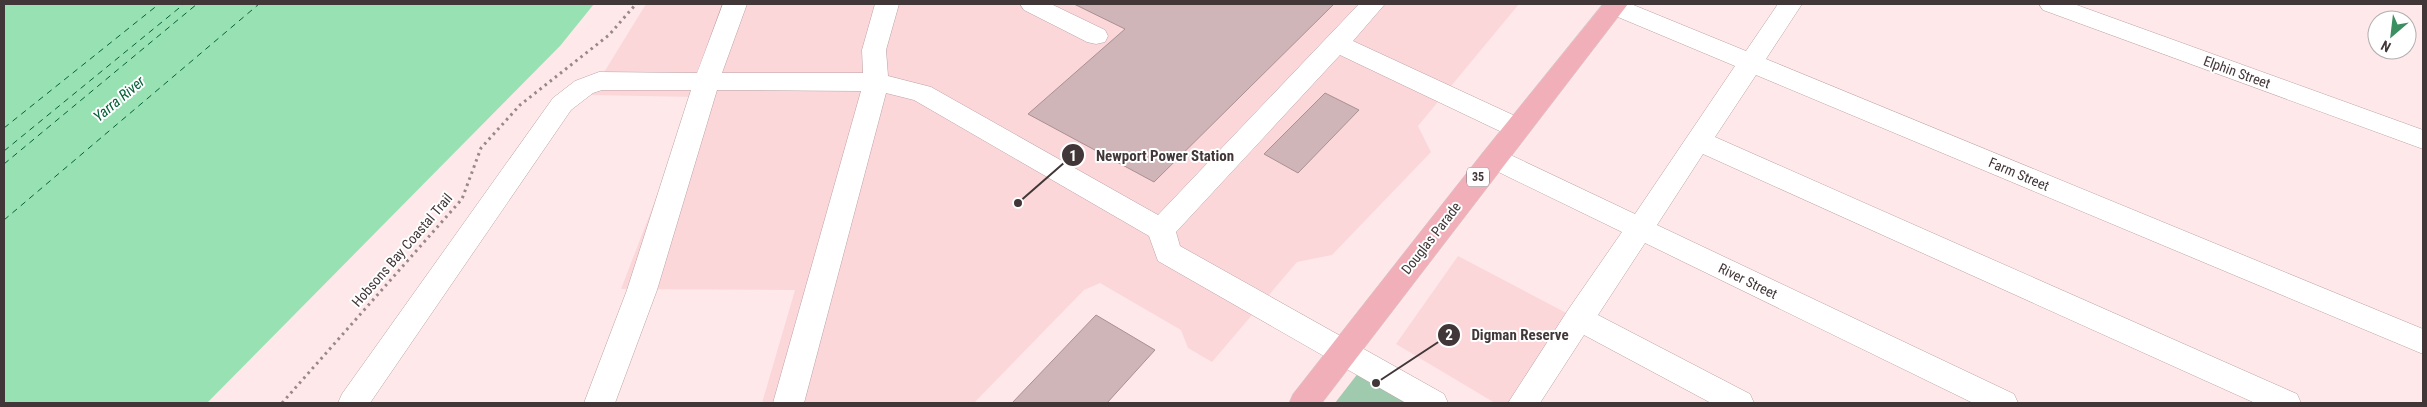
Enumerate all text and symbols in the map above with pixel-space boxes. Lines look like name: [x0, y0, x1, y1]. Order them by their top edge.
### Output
north arrow: [2367, 10, 2417, 60]
text: N: [2378, 37, 2393, 56]
street label: Elphin Street: [2201, 53, 2273, 91]
water label: Yarra River: [90, 72, 149, 126]
callout: Newport Power Station: [1061, 140, 1244, 170]
text: 1: [1069, 147, 1077, 165]
text: Newport Power Station: [1096, 147, 1234, 165]
street label: Farm Street: [1986, 154, 2052, 194]
road number: 35: [1467, 168, 1489, 186]
street label: Hobsons Bay Coastal Trail: [349, 190, 455, 310]
street label: Douglas Parade: [1398, 199, 1464, 277]
street label: River Street: [1716, 260, 1780, 302]
callout: Digman Reserve: [1437, 320, 1579, 350]
text: 2: [1445, 326, 1453, 344]
text: Digman Reserve: [1471, 326, 1569, 344]

